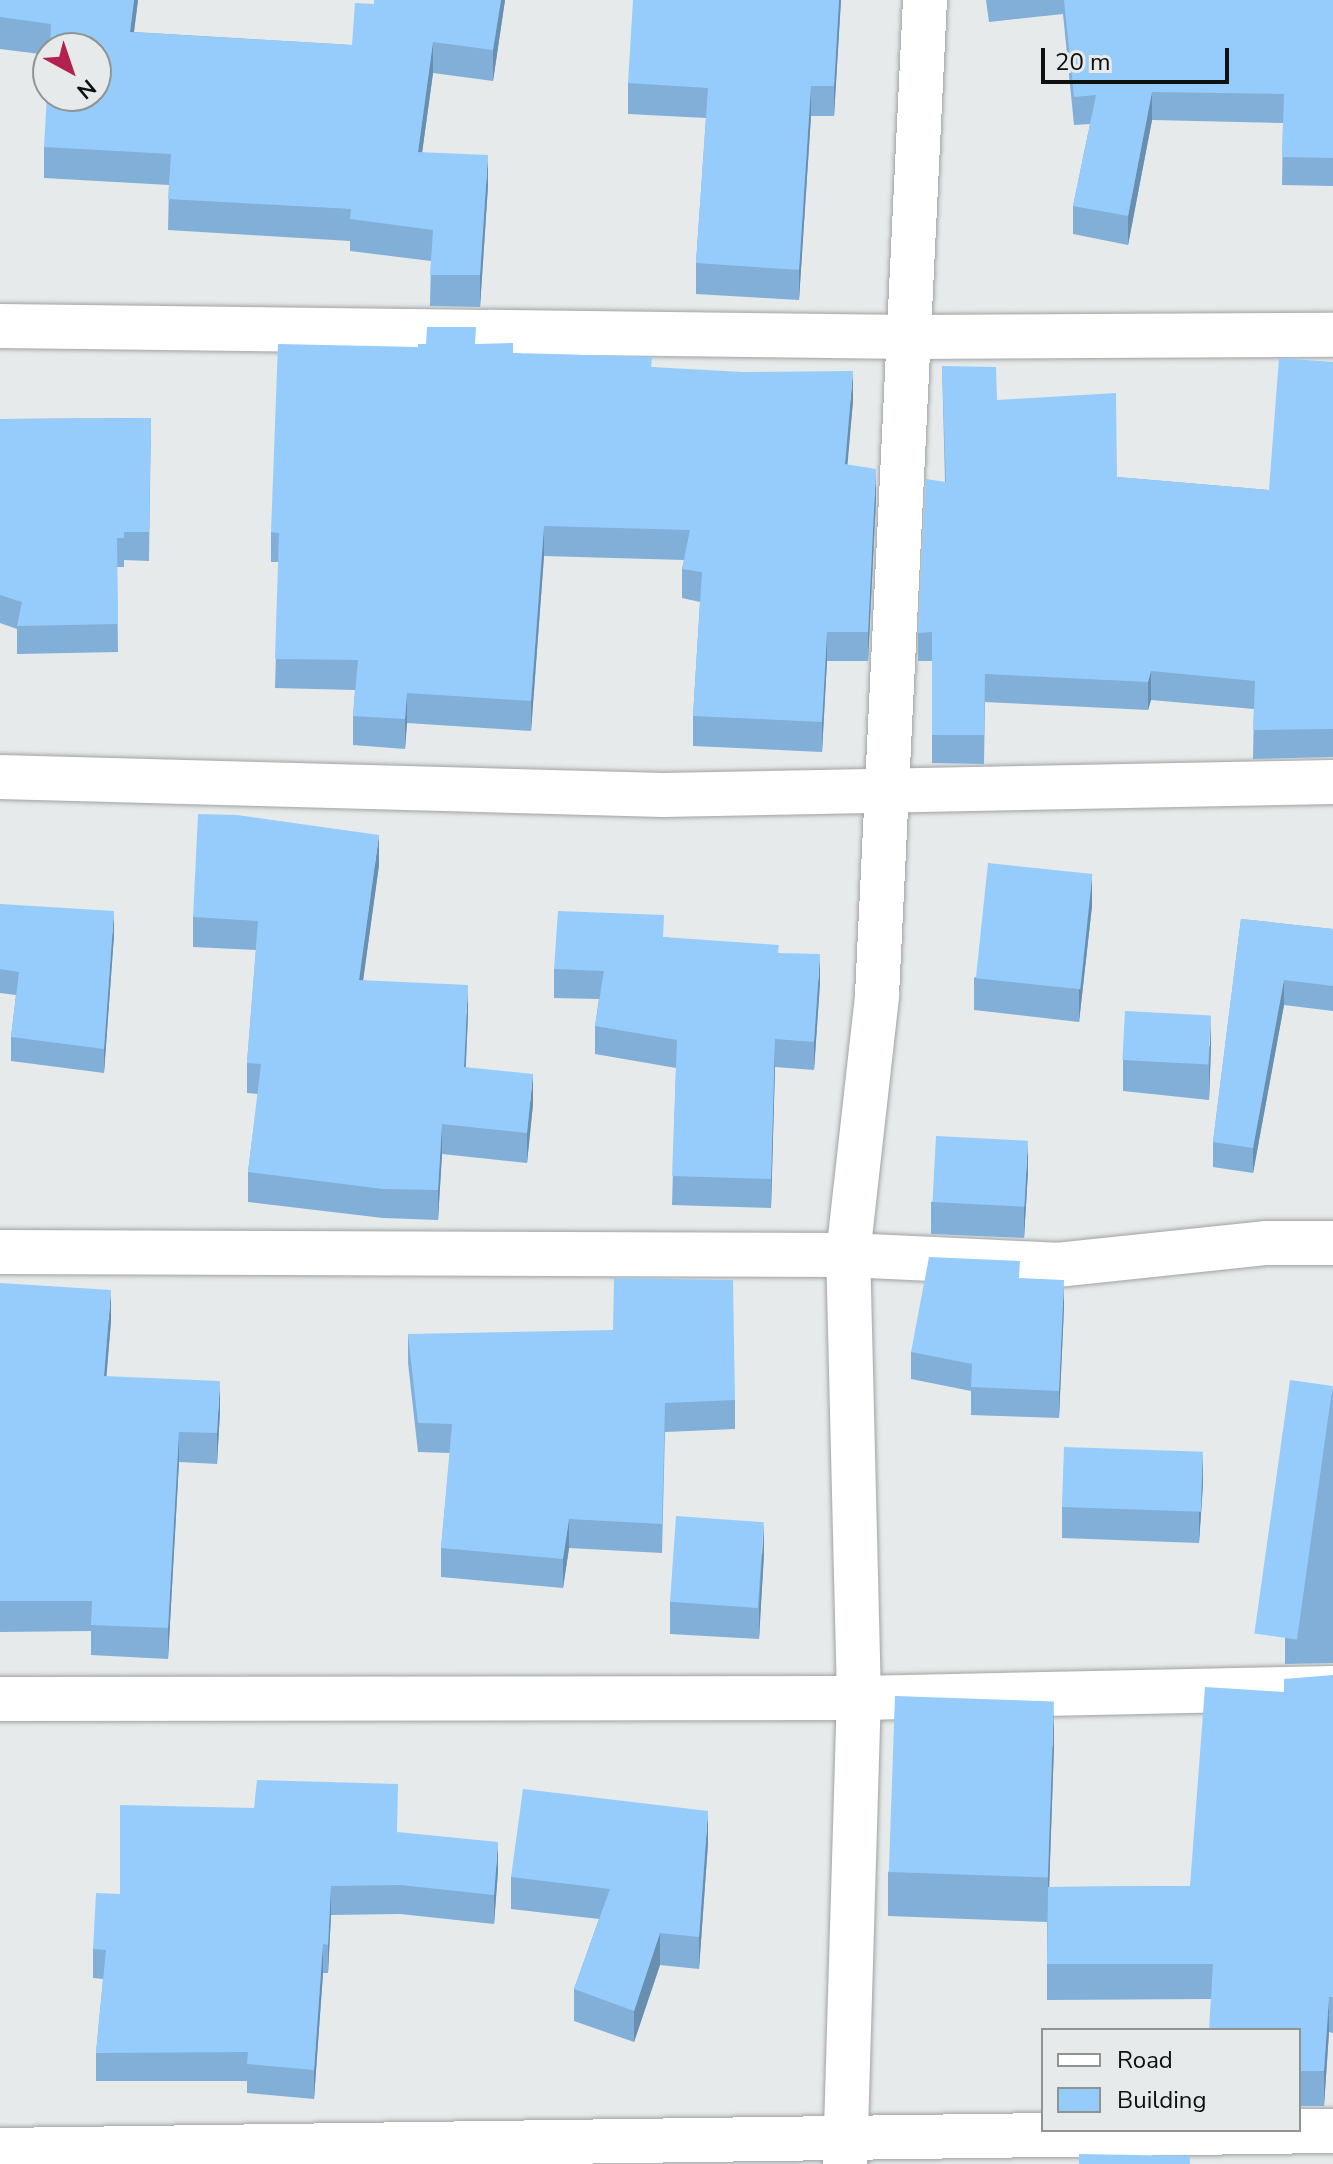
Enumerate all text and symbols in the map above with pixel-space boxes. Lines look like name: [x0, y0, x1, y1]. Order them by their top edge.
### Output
north arrow: [32, 32, 112, 112]
scale bar: [1045, 32, 1233, 82]
text: 20 m: [1055, 46, 1111, 78]
text: N: [70, 72, 102, 106]
legend: [1041, 2028, 1301, 2132]
text: Road: [1117, 2044, 1173, 2076]
text: Building: [1117, 2084, 1207, 2116]

